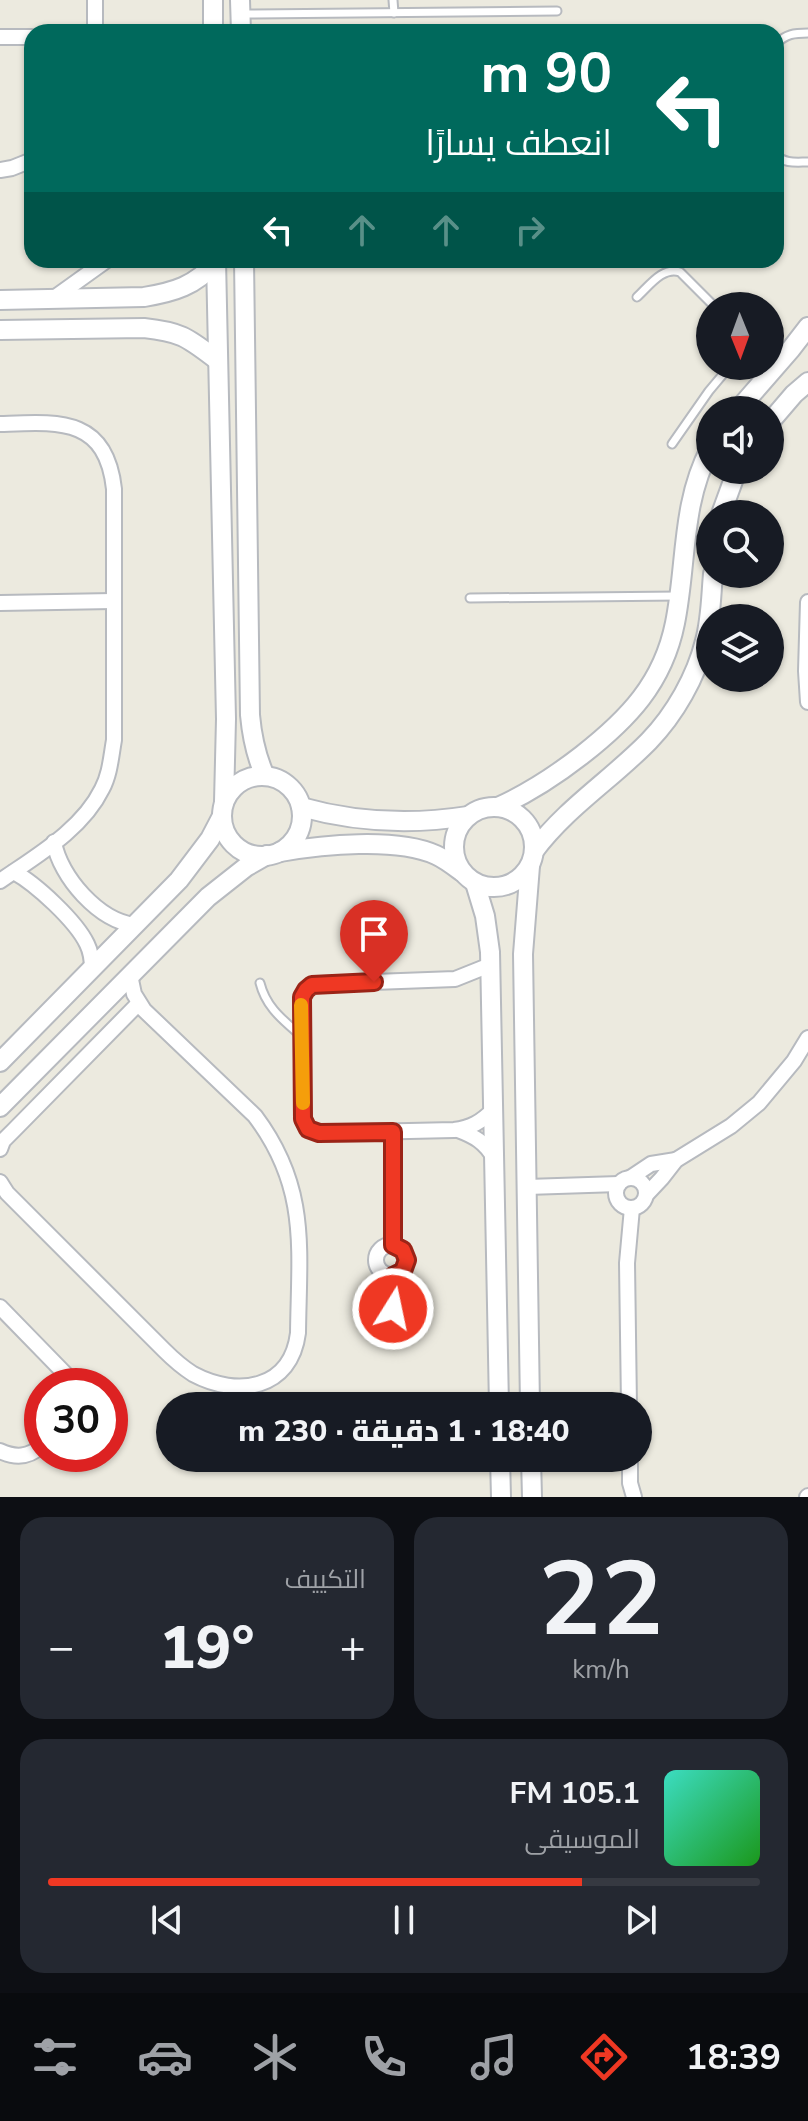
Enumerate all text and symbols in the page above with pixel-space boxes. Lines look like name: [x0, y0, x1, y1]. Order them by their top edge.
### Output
text: 90 m: [481, 35, 612, 112]
icon: left: [640, 56, 744, 160]
text: انعطف يسارًا: [425, 119, 612, 168]
icon: left: [256, 208, 300, 252]
icon: ahead: [340, 208, 384, 252]
icon: ahead: [424, 208, 468, 252]
icon: right: [508, 208, 552, 252]
north arrow: [696, 292, 784, 380]
map controls: [696, 292, 784, 692]
button: sound: [696, 396, 784, 484]
button: search: [696, 500, 784, 588]
button: layers: [696, 604, 784, 692]
pin: [340, 900, 408, 982]
icon: arrive: [352, 912, 396, 956]
position arrow: [351, 1267, 435, 1351]
speed limit sign: 30: [24, 1368, 128, 1472]
text: 18:40 · 1 دقيقة · 230 m: [238, 1411, 570, 1452]
text: 22: [539, 1529, 663, 1671]
text: التكييف: [284, 1562, 366, 1597]
text: 19°: [159, 1607, 255, 1689]
text: −: [48, 1618, 74, 1678]
text: +: [340, 1618, 366, 1678]
text: km/h: [572, 1652, 630, 1687]
text: 105.1 FM: [510, 1773, 640, 1814]
text: الموسيقى: [525, 1822, 640, 1857]
icon: previous: [145, 1898, 189, 1942]
icon: pause: [382, 1898, 426, 1942]
icon: next: [619, 1898, 663, 1942]
icon: filters: [27, 2029, 83, 2085]
icon: car: [137, 2029, 193, 2085]
icon: climate: [247, 2029, 303, 2085]
icon: phone: [356, 2029, 412, 2085]
icon: music: [466, 2029, 522, 2085]
icon: directions: [576, 2029, 632, 2085]
text: 18:39: [686, 2033, 781, 2082]

